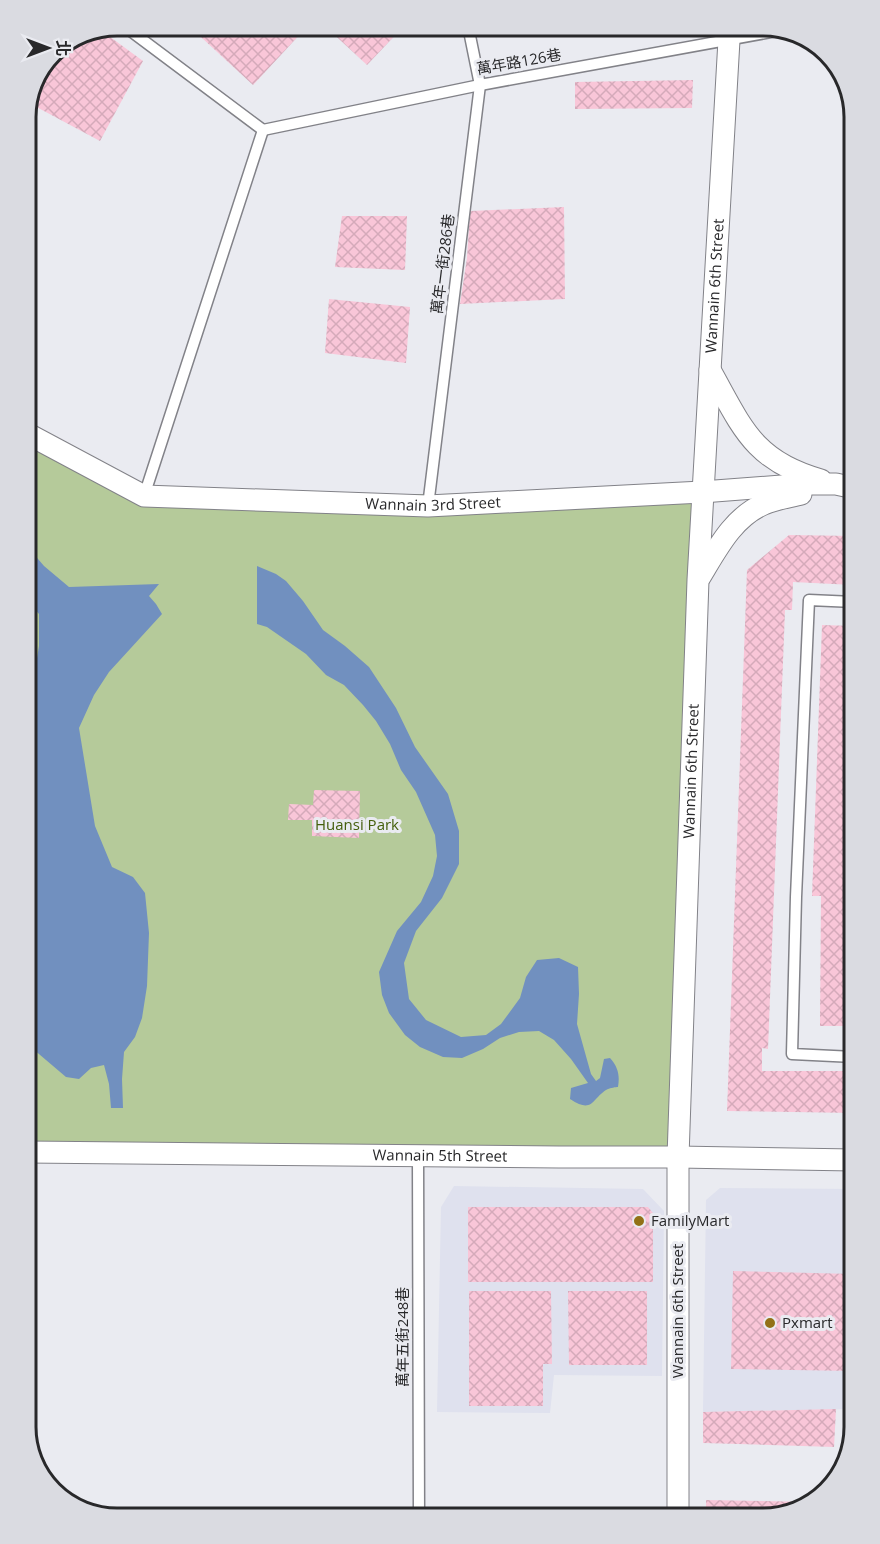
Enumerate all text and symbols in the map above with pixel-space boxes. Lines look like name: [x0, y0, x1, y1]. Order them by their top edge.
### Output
north arrow: [18, 18, 78, 78]
text: 北: [52, 40, 74, 56]
street label: 萬年路126巷: [475, 44, 563, 78]
street label: 萬年一街286巷: [426, 213, 458, 315]
street label: Wannain 6th Street: [700, 218, 728, 354]
street label: Wannain 3rd Street: [365, 491, 501, 515]
street label: Wannain 6th Street: [678, 703, 703, 839]
park label: Huansi Park: [315, 814, 399, 834]
street label: Wannain 5th Street: [372, 1144, 508, 1166]
place label: FamilyMart: [651, 1210, 729, 1230]
marker: FamilyMart: [632, 1214, 646, 1228]
street label: Wannain 6th Street: [667, 1244, 687, 1378]
street label: 萬年五街248巷: [392, 1287, 412, 1387]
place label: Pxmart: [782, 1312, 833, 1332]
marker: Pxmart: [763, 1316, 777, 1330]

